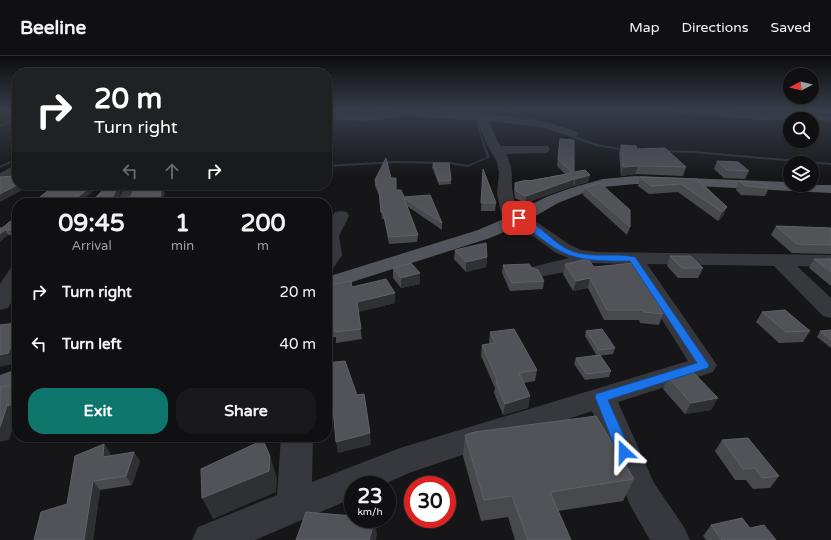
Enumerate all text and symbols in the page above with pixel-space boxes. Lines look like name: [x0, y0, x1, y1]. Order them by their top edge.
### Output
text: Beeline: [20, 17, 86, 39]
text: Map: [629, 19, 660, 36]
text: Directions: [682, 19, 749, 36]
text: Saved: [771, 19, 811, 36]
north arrow: [783, 68, 819, 104]
map controls: [783, 68, 819, 192]
text: 20 m: [94, 82, 162, 116]
icon: right: [28, 84, 80, 136]
button: search: [783, 112, 819, 148]
text: Turn right: [94, 116, 178, 138]
button: layers: [783, 156, 819, 192]
icon: left: [119, 160, 141, 182]
icon: ahead: [161, 160, 183, 182]
icon: right: [203, 160, 225, 182]
pin: [502, 201, 536, 235]
icon: arrive: [508, 207, 530, 229]
text: 09:45: [58, 209, 125, 238]
text: 1: [175, 209, 190, 238]
text: 200: [240, 209, 286, 238]
text: Arrival: [71, 238, 112, 254]
text: min: [171, 238, 194, 254]
text: m: [257, 238, 269, 254]
icon: right: [28, 281, 50, 303]
text: Turn right: [62, 283, 132, 301]
text: 20 m: [279, 283, 316, 301]
icon: left: [28, 333, 50, 355]
text: Turn left: [62, 335, 122, 353]
text: 40 m: [279, 335, 316, 353]
button: Exit: [28, 388, 168, 434]
button: Share: [176, 388, 316, 434]
position arrow: [603, 431, 645, 473]
speed limit sign: 30: [404, 476, 456, 528]
text: 23: [357, 485, 383, 509]
text: km/h: [357, 506, 383, 518]

